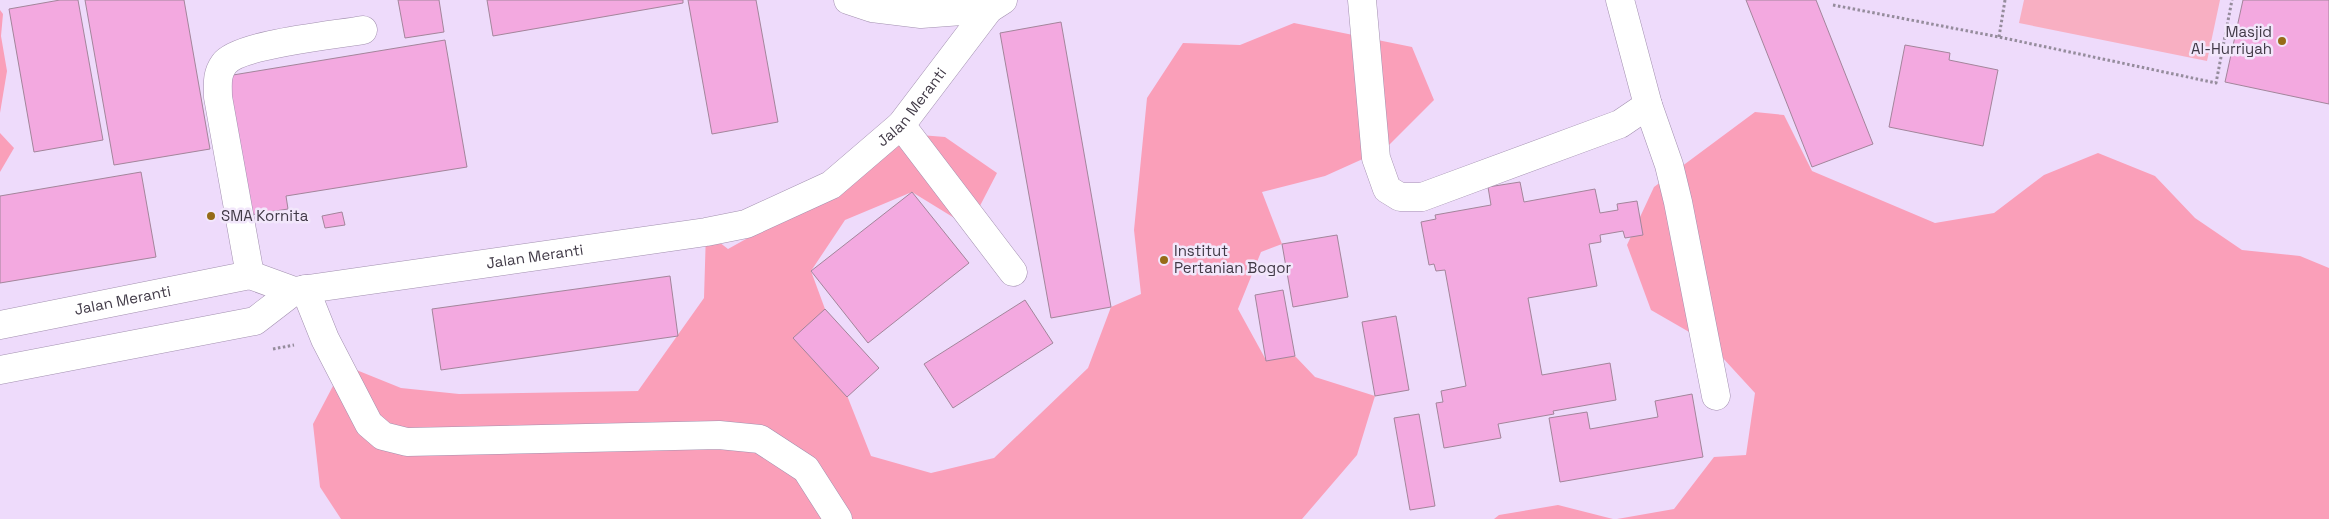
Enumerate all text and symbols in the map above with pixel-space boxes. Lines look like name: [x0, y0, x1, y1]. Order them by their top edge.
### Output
place label: Masjid Al-Hurriyah: [2191, 22, 2272, 58]
marker: Masjid Al-Hurriyah: [2276, 35, 2288, 47]
street label: Jalan Meranti: [873, 64, 950, 150]
place label: SMA Kornita: [221, 206, 309, 225]
marker: SMA Kornita: [205, 210, 217, 222]
street label: Jalan Meranti: [485, 240, 585, 272]
place label: Institut Pertanian Bogor: [1174, 241, 1291, 277]
marker: Institut Pertanian Bogor: [1158, 254, 1170, 266]
street label: Jalan Meranti: [73, 281, 172, 319]

